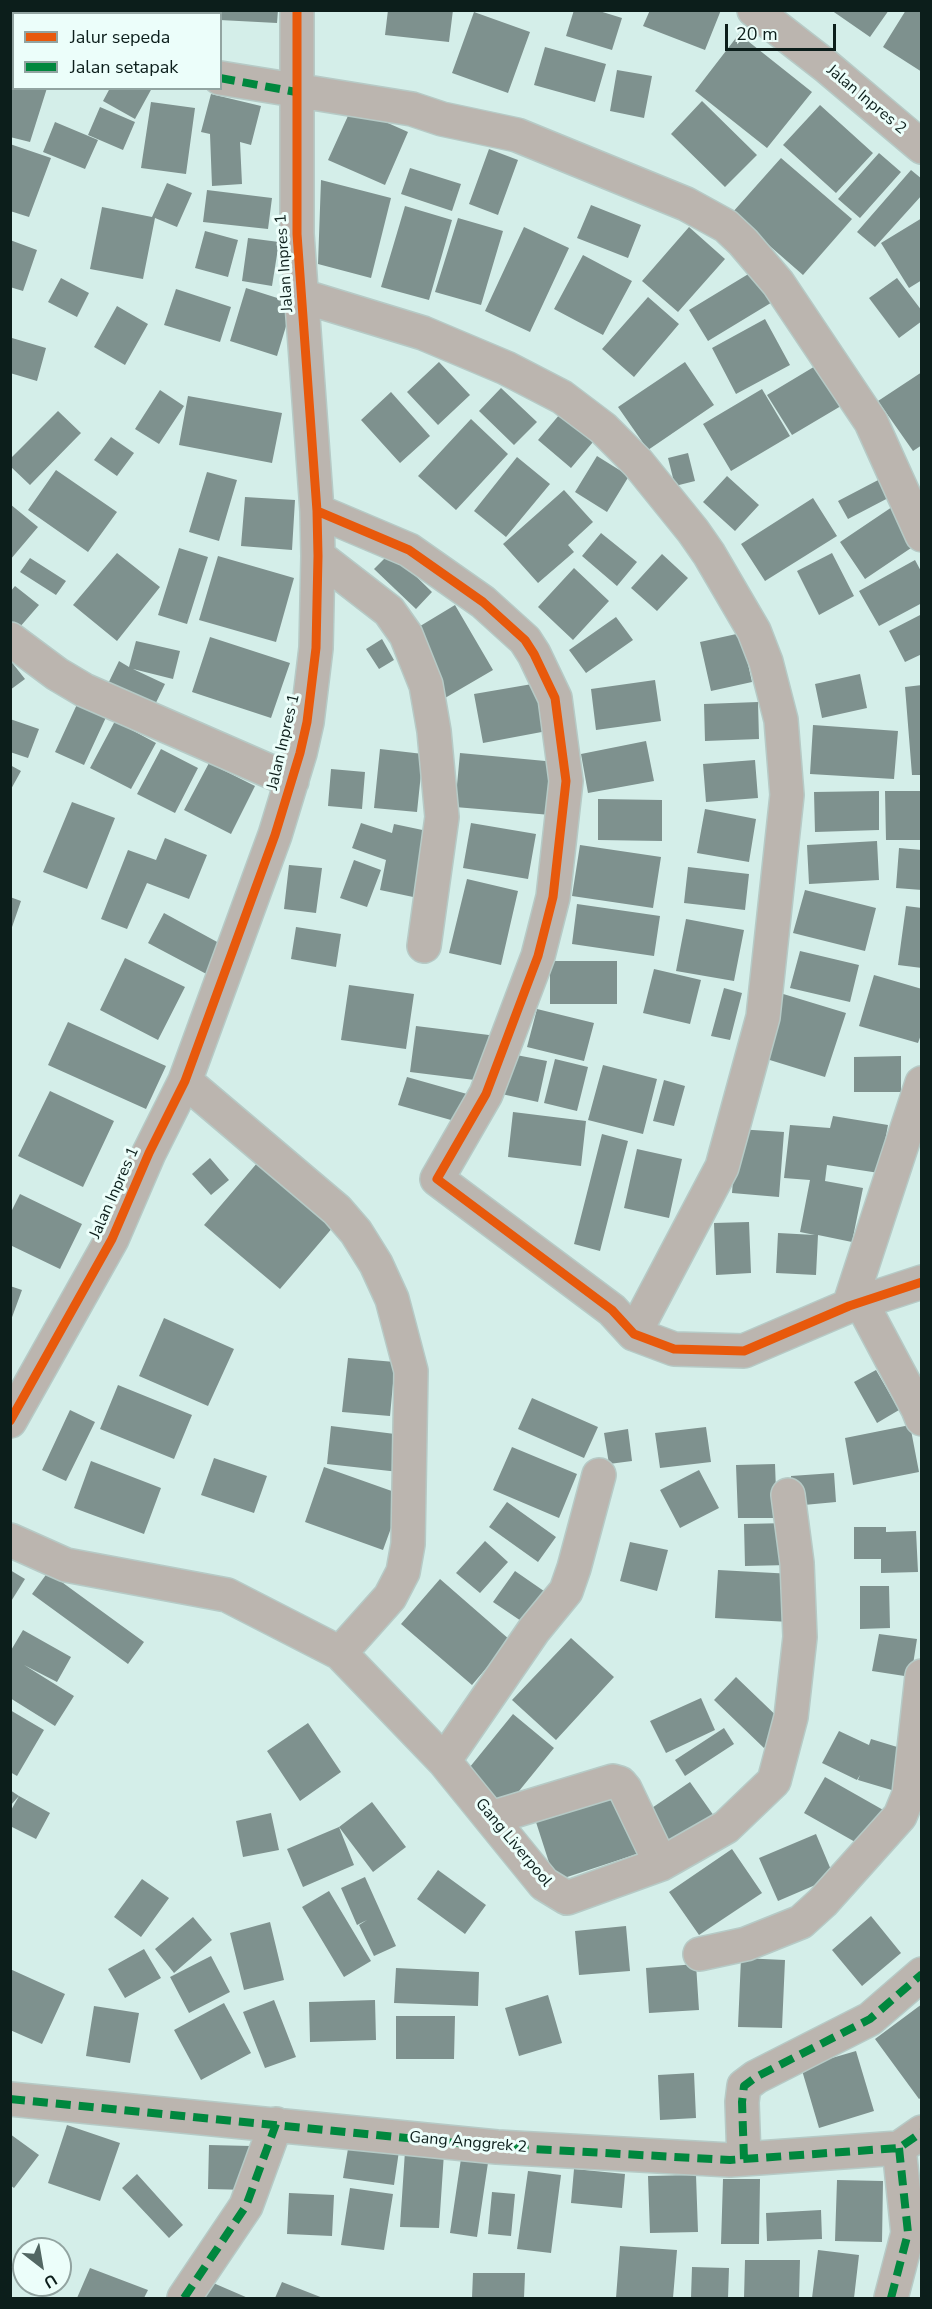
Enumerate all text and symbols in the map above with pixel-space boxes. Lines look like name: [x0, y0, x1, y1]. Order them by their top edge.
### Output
legend: [12, 12, 222, 90]
scale bar: [728, 12, 839, 50]
text: 20 m: [736, 22, 778, 46]
text: Jalur sepeda: [70, 25, 170, 49]
text: Jalan setapak: [70, 55, 178, 79]
street label: Jalan Inpres 2: [822, 61, 910, 139]
street label: Jalan Inpres 1: [272, 213, 298, 313]
street label: Jalan Inpres 1: [264, 692, 304, 792]
street label: Jalan Inpres 1: [86, 1144, 144, 1242]
street label: Gang Liverpool: [471, 1795, 555, 1891]
street label: Gang Anggrek 2: [408, 2128, 528, 2158]
north arrow: [12, 2237, 72, 2297]
text: U: [40, 2268, 61, 2293]

